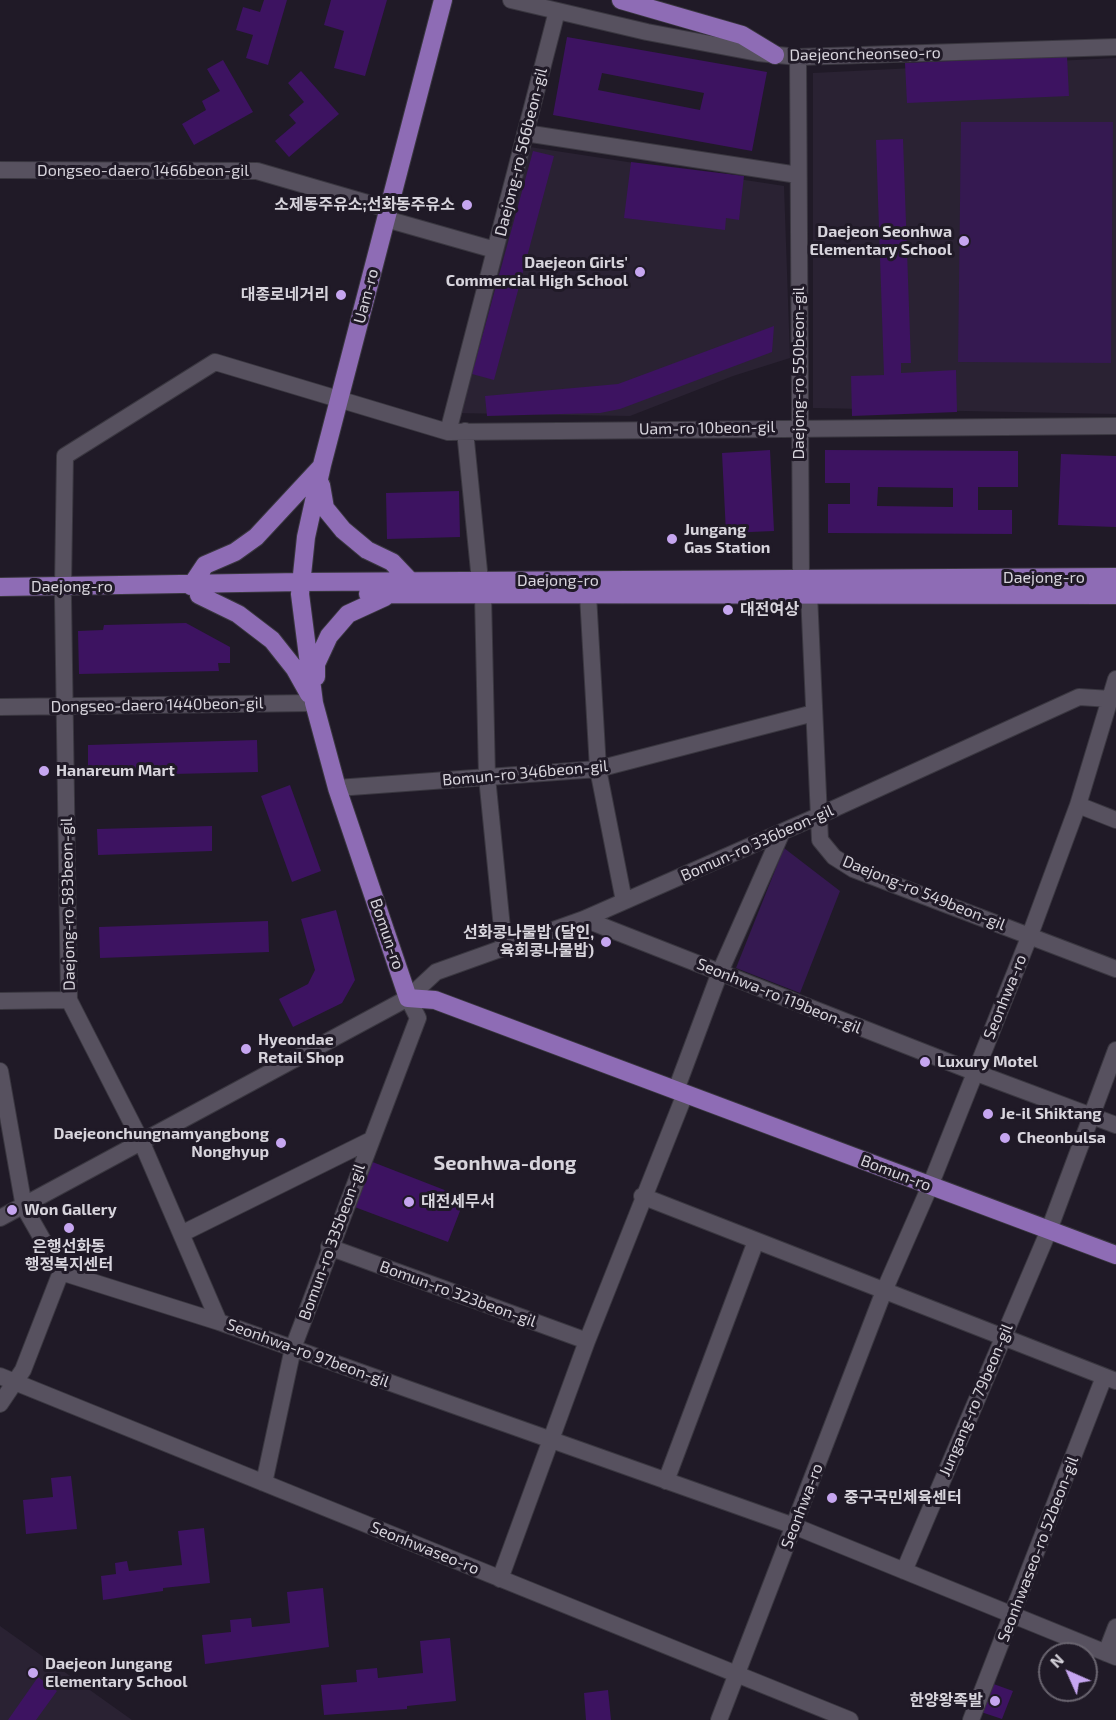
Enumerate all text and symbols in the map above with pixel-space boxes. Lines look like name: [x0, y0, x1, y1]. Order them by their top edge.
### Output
street label: Daejeoncheonseo-ro: [789, 43, 941, 65]
street label: Daejong-ro 566beon-gil: [491, 66, 551, 238]
street label: Dongseo-daero 1466beon-gil: [37, 161, 249, 181]
place label: 소제동주유소;선화동주유소: [274, 195, 455, 215]
marker: 소제동주유소;선화동주유소: [460, 198, 474, 212]
place label: Daejeon Seonhwa Elementary School: [809, 222, 952, 260]
marker: Daejeon Seonhwa Elementary School: [957, 234, 971, 248]
place label: Daejeon Girls' Commercial High School: [446, 253, 628, 291]
marker: Daejeon Girls' Commercial High School: [633, 265, 647, 279]
street label: Uam-ro: [349, 267, 383, 325]
place label: 대종로네거리: [241, 285, 329, 305]
street label: Daejong-ro 550beon-gil: [789, 286, 809, 460]
marker: 대종로네거리: [334, 288, 348, 302]
street label: Uam-ro 10beon-gil: [639, 417, 775, 439]
place label: Jungang Gas Station: [684, 520, 770, 558]
marker: Jungang Gas Station: [665, 532, 679, 546]
street label: Daejong-ro: [1003, 568, 1085, 588]
street label: Daejong-ro: [517, 571, 599, 591]
street label: Daejong-ro: [31, 577, 113, 597]
place label: 대전여상: [740, 600, 799, 620]
marker: 대전여상: [721, 603, 735, 617]
street label: Dongseo-daero 1440beon-gil: [50, 694, 264, 716]
street label: Bomun-ro 346beon-gil: [441, 756, 609, 790]
place label: Hanareum Mart: [56, 761, 175, 781]
marker: Hanareum Mart: [37, 764, 51, 778]
street label: Bomun-ro 336beon-gil: [678, 801, 836, 885]
street label: Daejong-ro 583beon-gil: [57, 817, 79, 991]
street label: Daejong-ro 549beon-gil: [840, 852, 1008, 934]
street label: Bomun-ro: [366, 896, 408, 972]
place label: 선화콩나물밥 (달인, 육회콩나물밥): [463, 923, 594, 961]
marker: 선화콩나물밥 (달인, 육회콩나물밥): [599, 935, 613, 949]
street label: Seonhwa-ro: [979, 952, 1031, 1042]
street label: Seonhwa-ro 119beon-gil: [694, 954, 864, 1038]
place label: Hyeondae Retail Shop: [258, 1030, 344, 1068]
marker: Hyeondae Retail Shop: [239, 1042, 253, 1056]
place label: Luxury Motel: [937, 1052, 1038, 1072]
marker: Luxury Motel: [918, 1055, 932, 1069]
place label: Je-il Shiktang: [1000, 1104, 1102, 1124]
marker: Je-il Shiktang: [981, 1107, 995, 1121]
place label: Daejeonchungnamyangbong Nonghyup: [54, 1124, 269, 1162]
place label: Cheonbulsa: [1017, 1128, 1106, 1148]
marker: Cheonbulsa: [998, 1131, 1012, 1145]
marker: Daejeonchungnamyangbong Nonghyup: [274, 1136, 288, 1150]
district label: Seonhwa-dong: [434, 1151, 576, 1175]
street label: Bomun-ro: [858, 1151, 934, 1195]
street label: Bomun-ro 335beon-gil: [295, 1161, 369, 1323]
place label: 대전세무서: [421, 1192, 495, 1212]
marker: 대전세무서: [402, 1195, 416, 1209]
place label: Won Gallery: [24, 1200, 117, 1220]
marker: Won Gallery: [5, 1203, 19, 1217]
marker: 은행선화동 행정복지센터: [62, 1221, 76, 1235]
place label: 은행선화동 행정복지센터: [25, 1237, 113, 1275]
street label: Bomun-ro 323beon-gil: [377, 1257, 539, 1331]
street label: Seonhwa-ro 97beon-gil: [224, 1315, 392, 1391]
street label: Jungang-ro 79beon-gil: [935, 1321, 1017, 1479]
street label: Seonhwaseo-ro 52beon-gil: [994, 1453, 1082, 1645]
street label: Seonhwa-ro: [777, 1461, 827, 1551]
place label: 중구국민체육센터: [844, 1488, 962, 1508]
marker: 중구국민체육센터: [825, 1491, 839, 1505]
street label: Seonhwaseo-ro: [368, 1517, 482, 1579]
north arrow: [1038, 1642, 1098, 1702]
text: N: [1046, 1650, 1067, 1671]
place label: Daejeon Jungang Elementary School: [45, 1654, 188, 1692]
marker: Daejeon Jungang Elementary School: [26, 1666, 40, 1680]
place label: 한양왕족발: [909, 1691, 983, 1711]
marker: 한양왕족발: [988, 1694, 1002, 1708]

